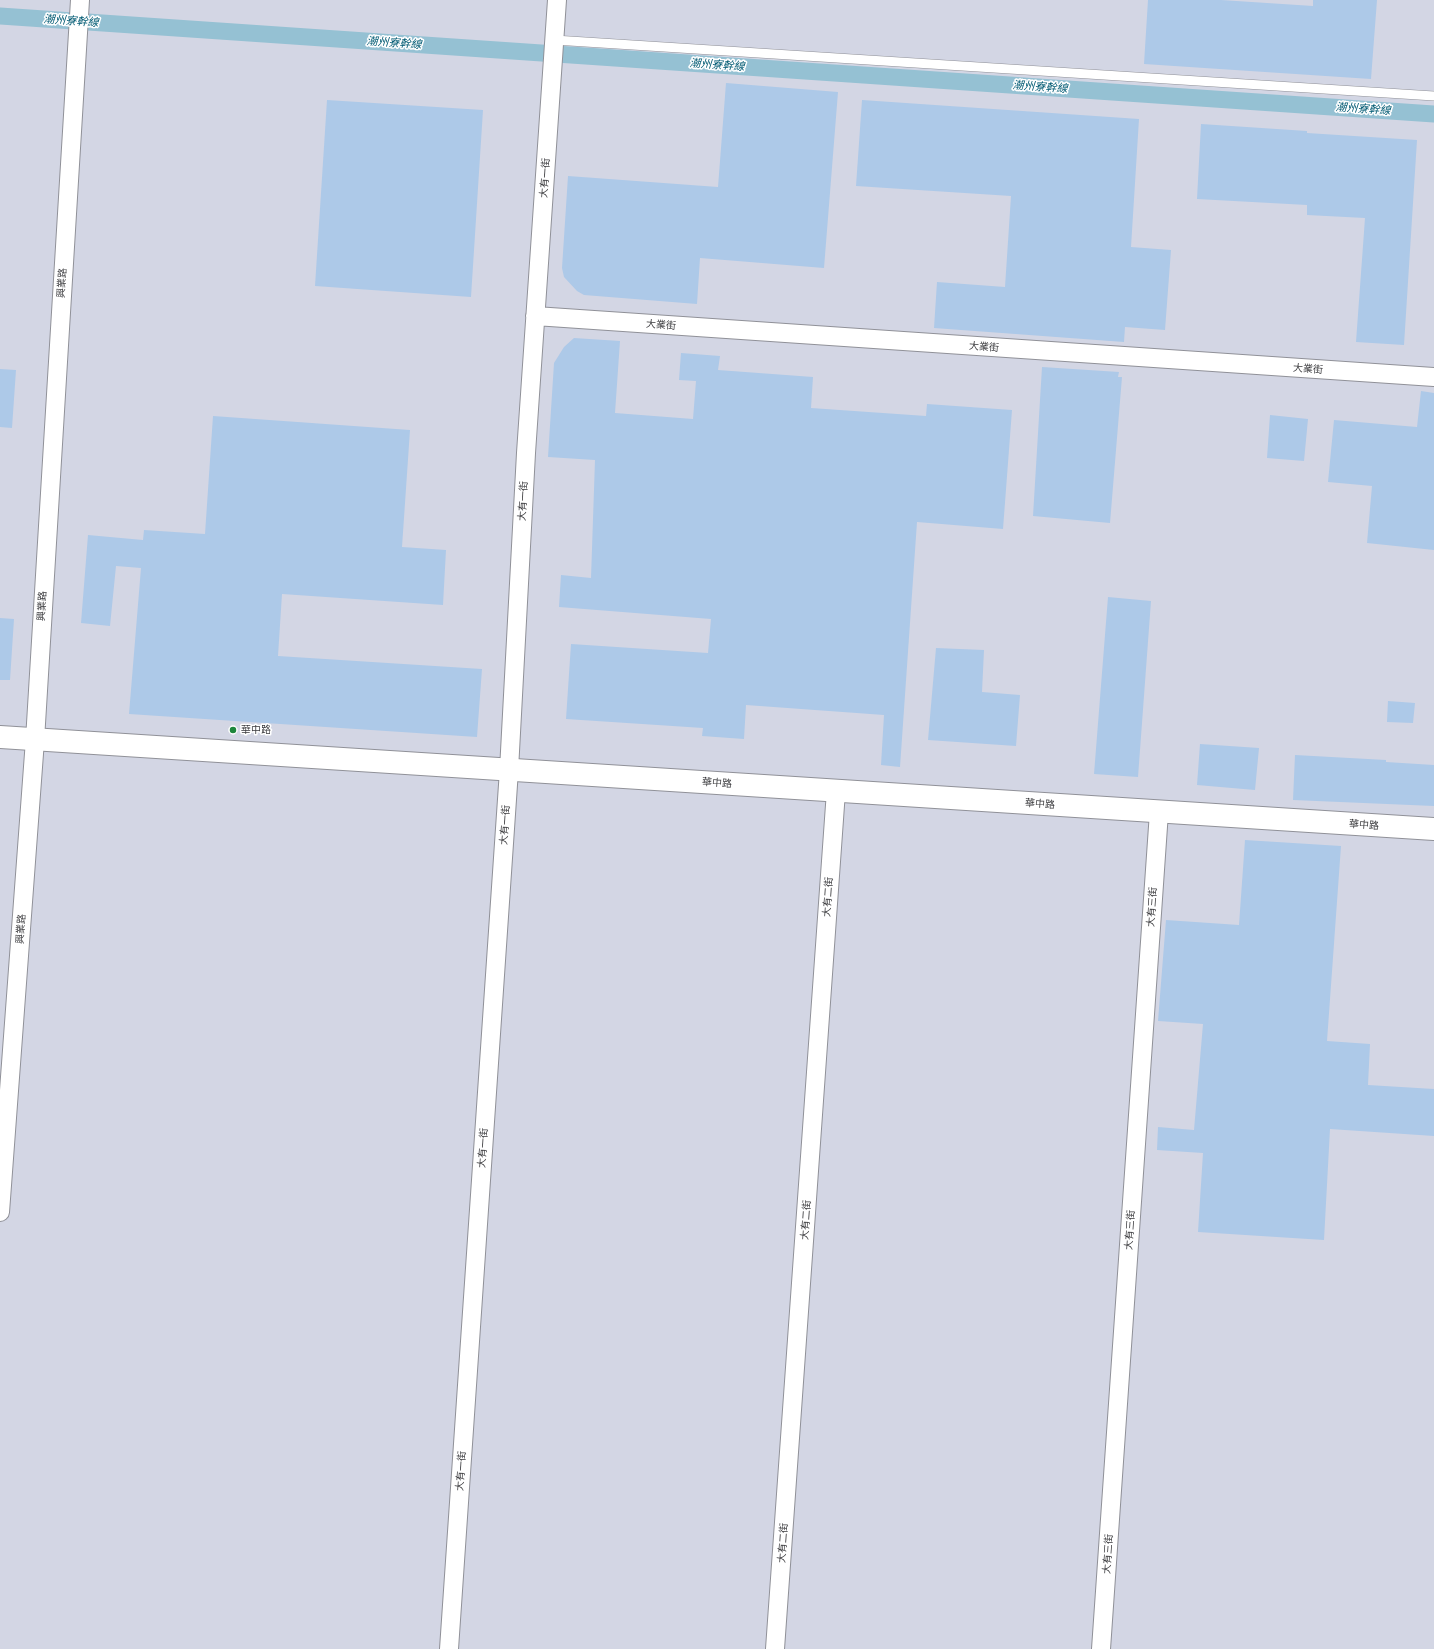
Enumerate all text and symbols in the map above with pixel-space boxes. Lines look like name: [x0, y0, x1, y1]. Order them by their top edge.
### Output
water label: 潮州寮幹線: [43, 12, 99, 30]
water label: 潮州寮幹線: [366, 34, 422, 52]
water label: 潮州寮幹線: [689, 56, 745, 74]
water label: 潮州寮幹線: [1012, 78, 1068, 96]
water label: 潮州寮幹線: [1335, 100, 1391, 118]
street label: 大有一街: [538, 158, 552, 198]
street label: 興業路: [55, 268, 69, 298]
street label: 大業街: [646, 318, 676, 332]
street label: 大業街: [969, 340, 999, 354]
street label: 大業街: [1293, 362, 1323, 376]
street label: 大有一街: [516, 481, 530, 521]
street label: 興業路: [35, 591, 49, 621]
place label: 華中路: [241, 724, 271, 736]
marker: 華中路: [228, 725, 238, 735]
street label: 華中路: [702, 776, 732, 790]
street label: 華中路: [1025, 797, 1055, 811]
street label: 大有一街: [498, 805, 512, 845]
street label: 華中路: [1349, 818, 1379, 832]
street label: 大有二街: [821, 877, 835, 917]
street label: 大有三街: [1145, 887, 1159, 927]
street label: 興業路: [14, 914, 28, 944]
street label: 大有一街: [476, 1128, 490, 1168]
street label: 大有二街: [799, 1200, 813, 1240]
street label: 大有三街: [1123, 1210, 1137, 1250]
street label: 大有一街: [454, 1451, 468, 1491]
street label: 大有二街: [776, 1523, 790, 1563]
street label: 大有三街: [1101, 1534, 1115, 1574]

